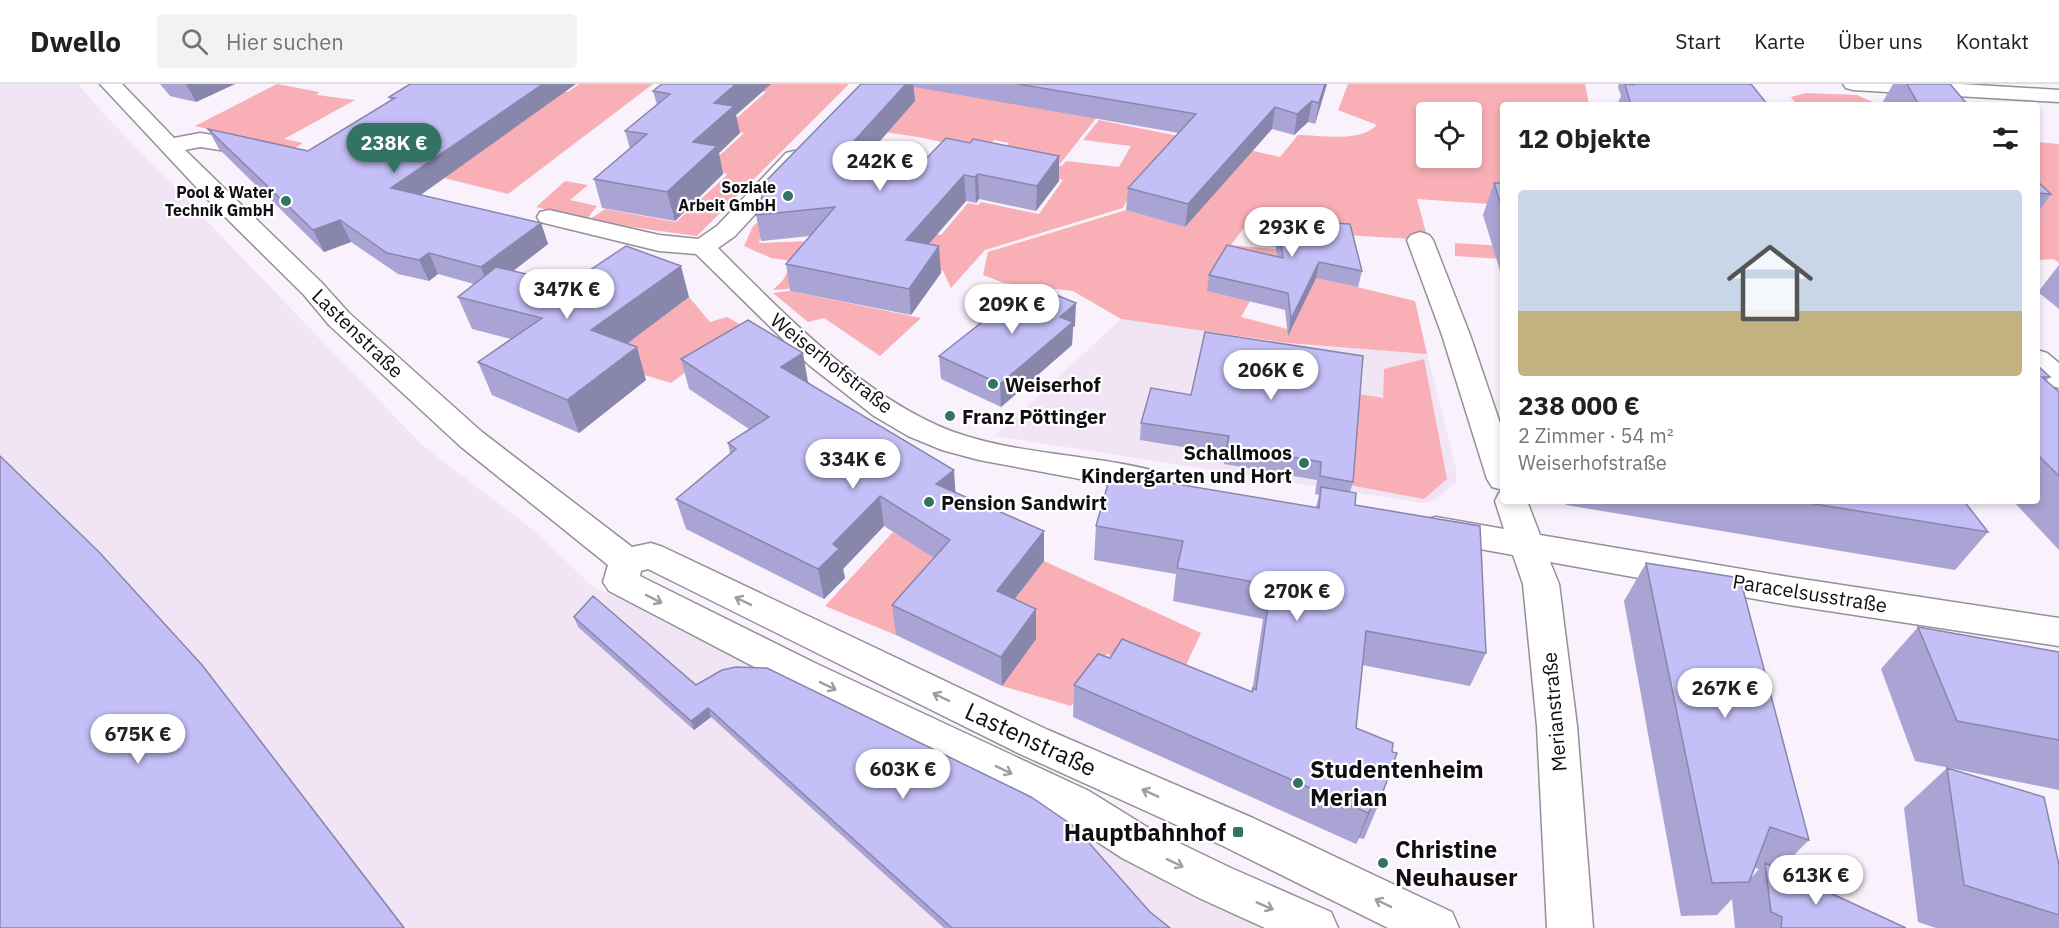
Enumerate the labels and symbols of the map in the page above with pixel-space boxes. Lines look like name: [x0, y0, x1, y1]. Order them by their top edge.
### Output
pin: 238K €: [345, 123, 443, 174]
pin: 242K €: [831, 141, 929, 192]
place label: Soziale Arbeit GmbH: [678, 177, 776, 215]
place label: Pool & Water Technik GmbH: [165, 182, 275, 220]
marker: Soziale Arbeit GmbH: [781, 189, 795, 203]
marker: Pool & Water Technik GmbH: [279, 194, 293, 208]
pin: 293K €: [1243, 207, 1341, 258]
pin: 347K €: [518, 269, 616, 320]
street label: Lastenstraße: [306, 282, 410, 384]
pin: 209K €: [963, 284, 1061, 335]
street label: Weiserhofstraße: [765, 307, 899, 419]
pin: 206K €: [1222, 350, 1320, 401]
place label: Weiserhof: [1005, 371, 1101, 398]
marker: Weiserhof: [986, 377, 1000, 391]
place label: Franz Pöttinger: [962, 403, 1106, 430]
marker: Franz Pöttinger: [943, 409, 957, 423]
pin: 334K €: [804, 439, 902, 490]
place label: Schallmoos Kindergarten und Hort: [1081, 439, 1292, 489]
marker: Schallmoos Kindergarten und Hort: [1297, 456, 1311, 470]
place label: Pension Sandwirt: [941, 489, 1107, 516]
marker: Pension Sandwirt: [922, 495, 936, 509]
street label: Paracelsusstraße: [1731, 567, 1889, 619]
pin: 270K €: [1248, 571, 1346, 622]
one-way arrow: [644, 594, 662, 605]
one-way arrow: [735, 595, 753, 607]
street label: Merianstraße: [1535, 651, 1573, 773]
pin: 267K €: [1676, 668, 1774, 719]
one-way arrow: [818, 681, 836, 693]
one-way arrow: [933, 691, 951, 703]
street label: Lastenstraße: [960, 695, 1102, 783]
pin: 675K €: [89, 714, 187, 765]
pin: 603K €: [854, 749, 952, 800]
place label: Studentenheim Merian: [1310, 753, 1484, 813]
one-way arrow: [994, 765, 1012, 777]
marker: Studentenheim Merian: [1291, 776, 1305, 790]
one-way arrow: [1141, 787, 1160, 798]
place label: Hauptbahnhof: [1064, 816, 1226, 848]
marker: Hauptbahnhof: [1231, 825, 1245, 839]
place label: Christine Neuhauser: [1395, 833, 1518, 893]
pin: 613K €: [1767, 855, 1865, 906]
marker: Christine Neuhauser: [1376, 856, 1390, 870]
one-way arrow: [1166, 857, 1183, 869]
one-way arrow: [1375, 896, 1393, 908]
one-way arrow: [1256, 900, 1274, 912]

